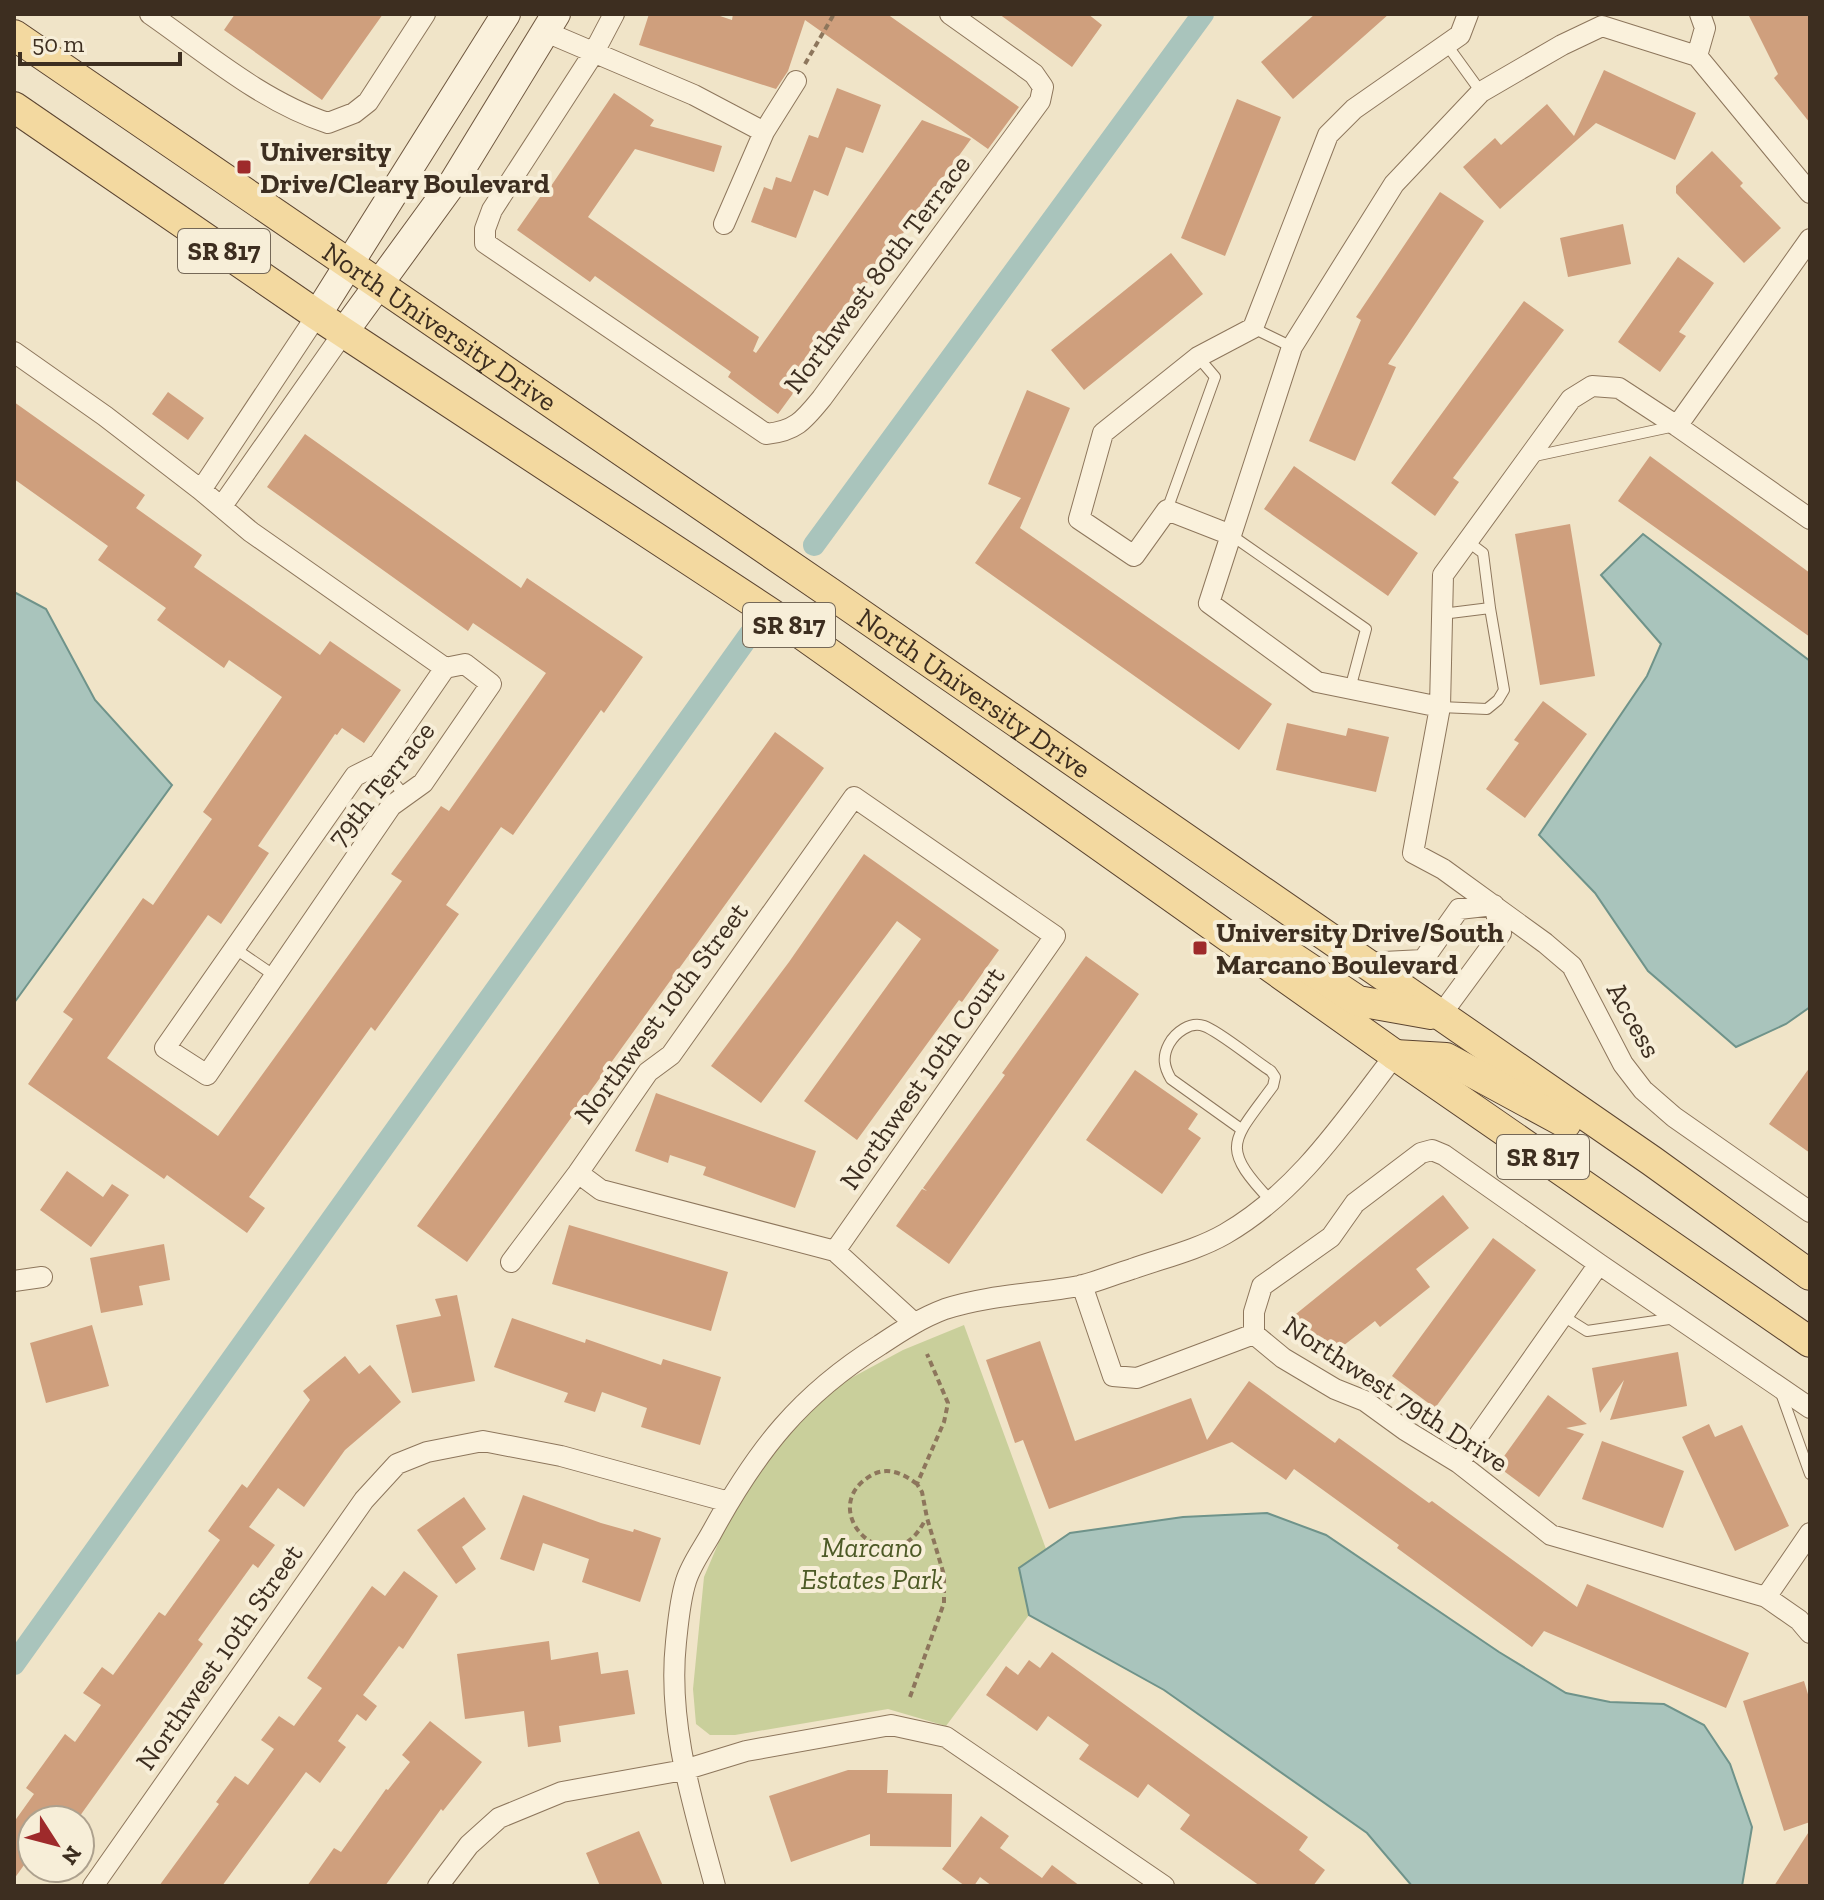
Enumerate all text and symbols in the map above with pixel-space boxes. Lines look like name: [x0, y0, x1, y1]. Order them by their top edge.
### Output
scale bar: [20, 16, 180, 66]
text: 50 m: [32, 29, 85, 58]
place label: University Drive/Cleary Boulevard: [260, 135, 550, 200]
street label: Northwest 80th Terrace: [777, 148, 977, 400]
marker: University Drive/Cleary Boulevard: [235, 158, 253, 176]
road number: SR 817: [178, 229, 270, 273]
street label: North University Drive: [317, 235, 563, 418]
street label: North University Drive: [851, 601, 1097, 785]
road number: SR 817: [743, 603, 835, 647]
street label: 79th Terrace: [320, 715, 442, 853]
street label: Northwest 10th Street: [567, 896, 755, 1130]
place label: University Drive/South Marcano Boulevard: [1216, 916, 1504, 981]
marker: University Drive/South Marcano Boulevard: [1191, 939, 1209, 957]
street label: Northwest 10th Court: [833, 960, 1012, 1196]
street label: Access: [1600, 976, 1668, 1064]
road number: SR 817: [1497, 1135, 1589, 1179]
street label: Northwest 79th Drive: [1278, 1309, 1514, 1479]
park label: Marcano Estates Park: [801, 1531, 943, 1596]
street label: Northwest 10th Street: [129, 1537, 310, 1776]
north arrow: [16, 1804, 96, 1884]
text: N: [56, 1841, 88, 1870]

